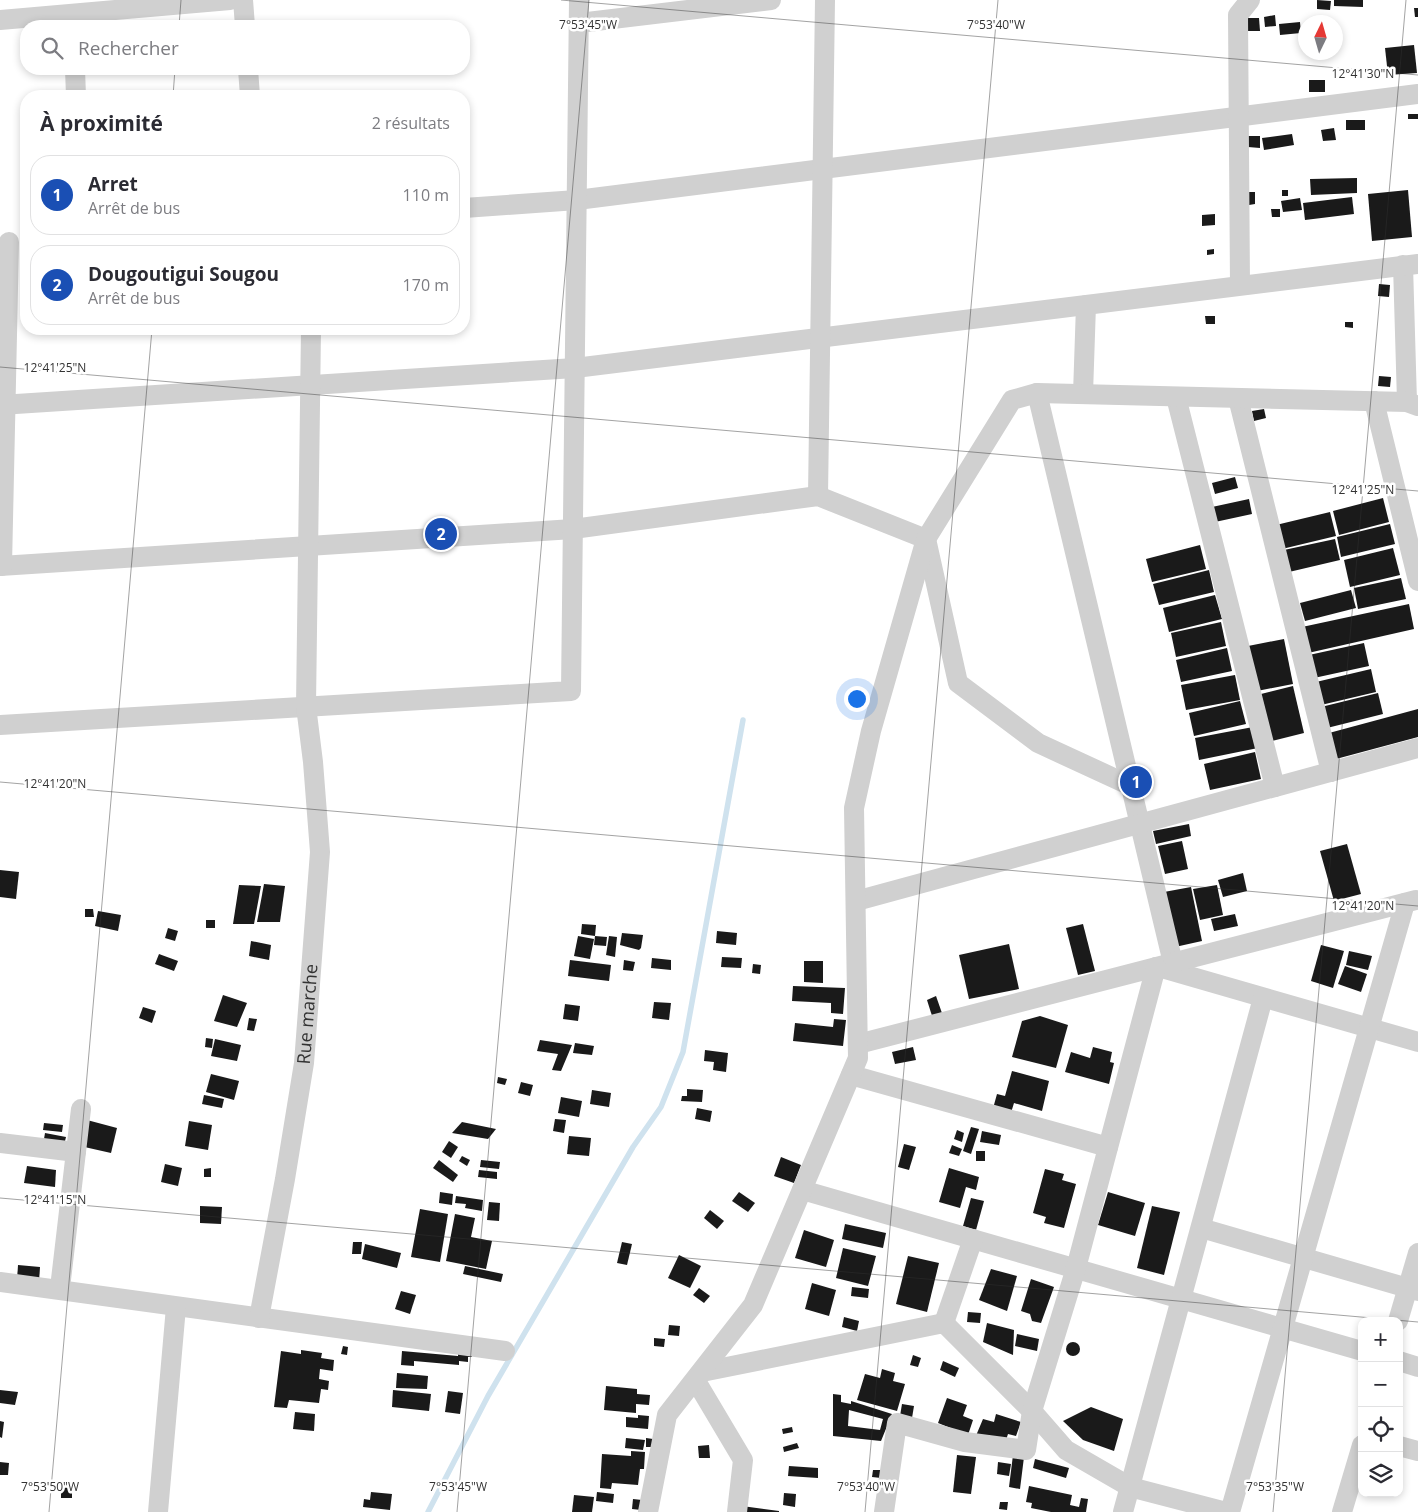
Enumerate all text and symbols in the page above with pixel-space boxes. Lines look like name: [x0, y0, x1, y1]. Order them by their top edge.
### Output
north arrow: [1298, 15, 1343, 60]
text: 7°53'45"W: [559, 16, 617, 33]
text: 7°53'40"W: [967, 16, 1025, 33]
search box: [20, 20, 470, 75]
icon: search: [38, 34, 66, 62]
text: Rechercher: [78, 35, 179, 61]
text: 12°41'30"N: [1332, 65, 1394, 82]
text: À proximité: [40, 109, 163, 137]
text: 2 résultats: [372, 112, 450, 134]
text: Arret: [88, 171, 138, 197]
text: 1: [52, 184, 62, 206]
text: 110 m: [403, 184, 449, 206]
text: Arrêt de bus: [88, 197, 180, 219]
text: Dougoutigui Sougou: [88, 261, 279, 287]
text: 2: [52, 274, 62, 296]
text: 170 m: [403, 274, 449, 296]
text: Arrêt de bus: [88, 287, 180, 309]
text: 12°41'25"N: [24, 359, 86, 376]
text: 12°41'25"N: [1332, 481, 1394, 498]
pin: 2: [425, 515, 457, 553]
your location: [844, 686, 870, 712]
pin: 1: [1120, 763, 1152, 801]
text: 12°41'20"N: [24, 775, 86, 792]
text: 12°41'20"N: [1332, 897, 1394, 914]
street label: Rue marche: [291, 963, 322, 1065]
text: 12°41'15"N: [24, 1191, 86, 1208]
map controls: [1358, 1317, 1403, 1497]
button: +: [1358, 1317, 1403, 1362]
button: −: [1358, 1362, 1403, 1407]
button: locate: [1358, 1407, 1403, 1452]
button: layers: [1358, 1452, 1403, 1497]
text: 7°53'50"W: [21, 1478, 79, 1495]
text: 7°53'45"W: [429, 1478, 487, 1495]
text: 7°53'40"W: [837, 1478, 895, 1495]
text: 7°53'35"W: [1246, 1478, 1304, 1495]

